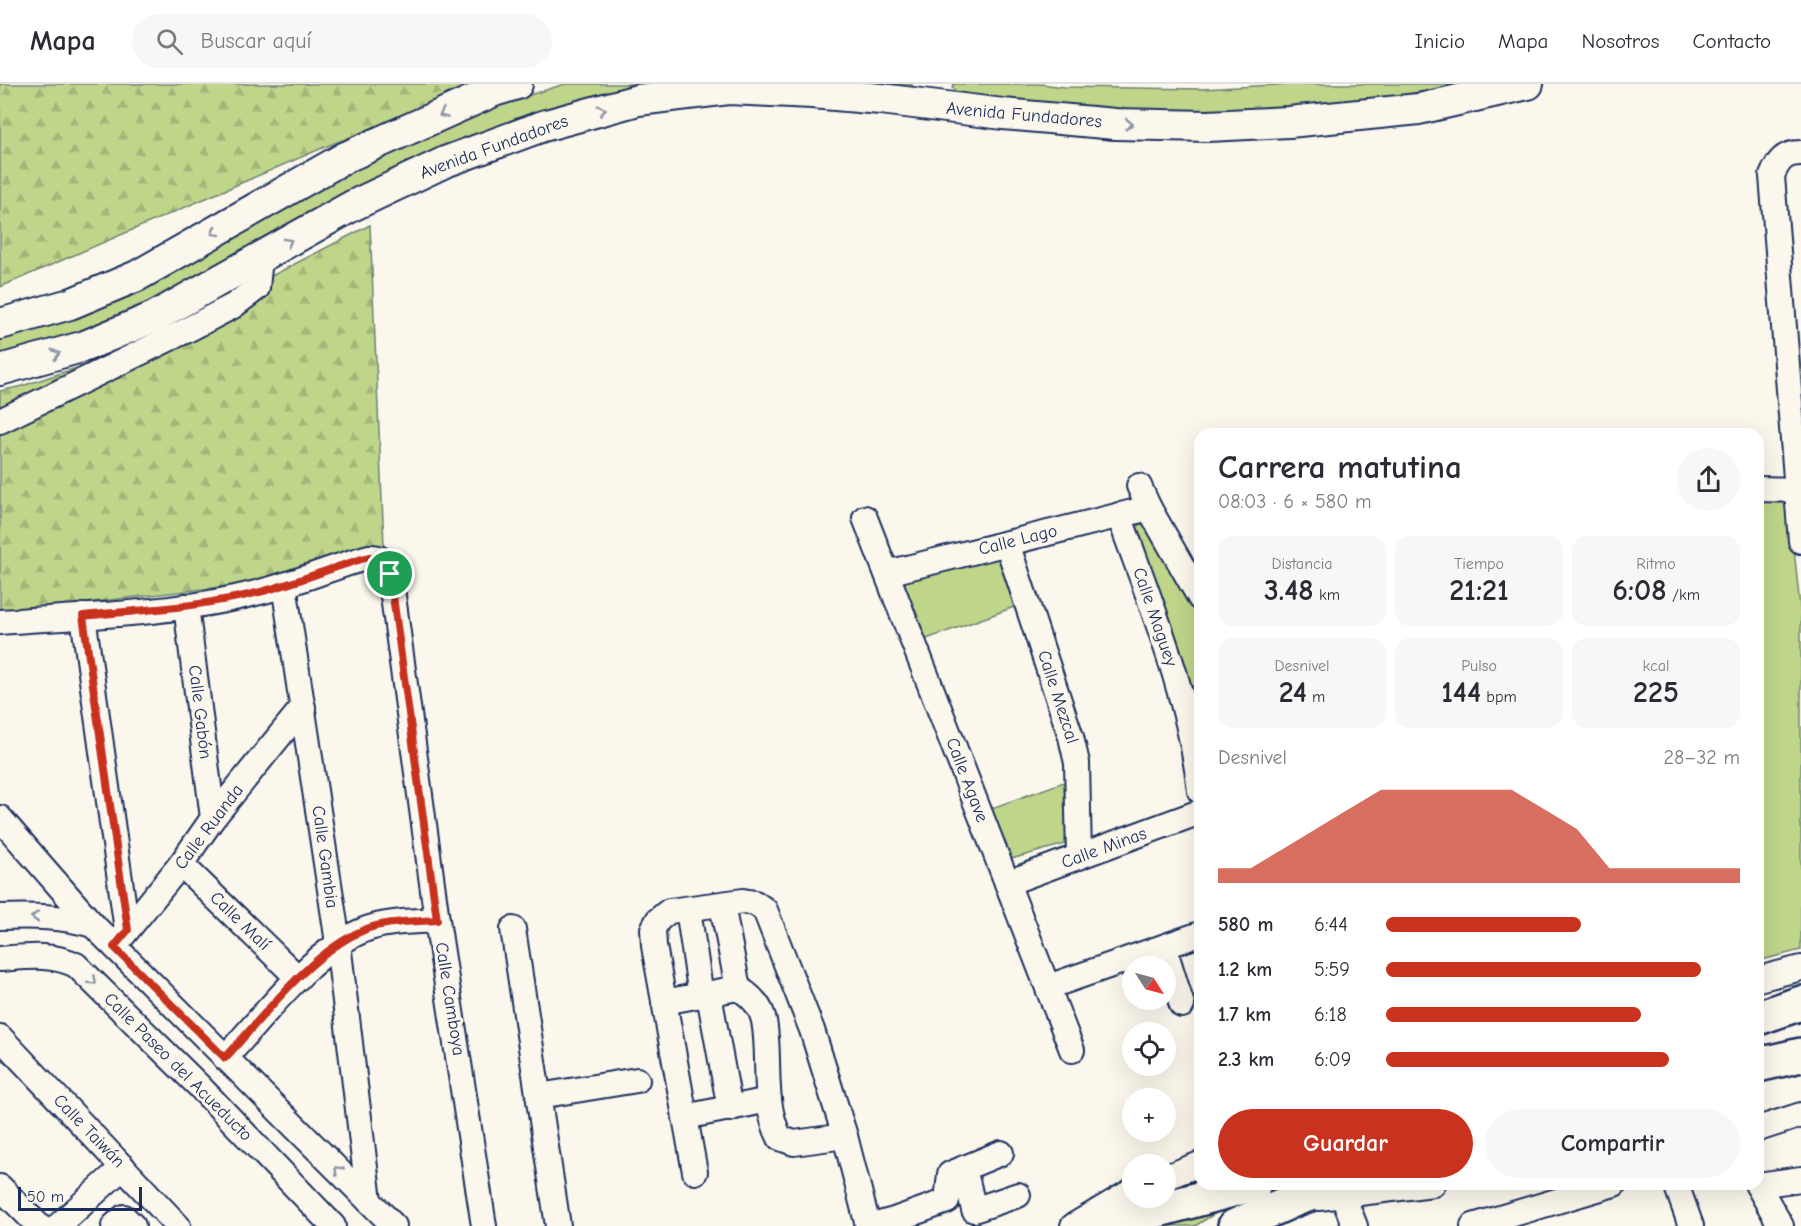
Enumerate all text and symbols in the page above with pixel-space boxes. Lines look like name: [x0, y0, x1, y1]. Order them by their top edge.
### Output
search box: [132, 14, 552, 68]
text: Mapa: [30, 25, 96, 57]
icon: search: [153, 25, 186, 58]
text: Buscar aquí: [201, 28, 312, 54]
text: Inicio: [1414, 29, 1465, 53]
text: Mapa: [1498, 29, 1548, 53]
text: Nosotros: [1581, 29, 1660, 53]
text: Contacto: [1693, 29, 1771, 53]
street label: Avenida Fundadores: [945, 98, 1103, 132]
one-way arrow: [596, 105, 607, 117]
one-way arrow: [439, 107, 450, 119]
street label: Avenida Fundadores: [417, 110, 571, 184]
one-way arrow: [1125, 118, 1134, 130]
one-way arrow: [210, 225, 221, 237]
one-way arrow: [282, 238, 292, 249]
one-way arrow: [50, 349, 61, 361]
text: Carrera matutina: [1218, 448, 1462, 486]
button: share: [1677, 448, 1740, 511]
text: 08:03 · 6 × 580 m: [1218, 490, 1372, 513]
street label: Calle Lago: [976, 520, 1060, 560]
pin: [364, 548, 415, 599]
text: Distancia: [1271, 555, 1333, 573]
text: Tiempo: [1454, 555, 1504, 573]
text: Ritmo: [1636, 555, 1676, 573]
icon: arrive: [373, 557, 406, 590]
street label: Calle Maguey: [1128, 565, 1182, 670]
text: 3.48: [1264, 573, 1314, 608]
text: 21:21: [1449, 573, 1509, 608]
text: 6:08: [1612, 573, 1667, 608]
text: km: [1314, 586, 1340, 604]
text: /km: [1667, 586, 1700, 604]
street label: Calle Mezcal: [1033, 648, 1083, 746]
text: Desnivel: [1274, 657, 1330, 675]
text: Pulso: [1461, 657, 1497, 675]
text: kcal: [1643, 657, 1669, 675]
street label: Calle Gabón: [184, 664, 216, 760]
text: 24: [1279, 675, 1307, 710]
text: 144: [1441, 675, 1481, 710]
text: 225: [1633, 675, 1679, 710]
text: m: [1307, 688, 1325, 706]
text: bpm: [1481, 688, 1517, 706]
street label: Calle Agave: [941, 735, 993, 825]
text: Desnivel: [1218, 746, 1287, 769]
text: 28–32 m: [1663, 746, 1740, 769]
street label: Calle Ruanda: [170, 780, 248, 874]
street label: Calle Gambia: [307, 804, 343, 910]
street label: Calle Minas: [1059, 823, 1149, 873]
street label: Calle Malí: [205, 887, 275, 955]
one-way arrow: [31, 911, 40, 923]
text: 580 m: [1218, 913, 1273, 936]
text: 6:44: [1314, 913, 1348, 936]
street label: Calle Camboya: [431, 941, 469, 1057]
north arrow: [1122, 956, 1176, 1010]
map controls: [1122, 956, 1176, 1208]
text: 1.2 km: [1218, 958, 1272, 981]
text: 5:59: [1314, 958, 1350, 981]
one-way arrow: [86, 974, 96, 985]
street label: Calle Paseo del Acueducto: [99, 988, 257, 1146]
text: 1.7 km: [1218, 1003, 1271, 1026]
text: 6:18: [1314, 1003, 1347, 1026]
button: locate: [1122, 1022, 1176, 1076]
text: 2.3 km: [1218, 1048, 1274, 1071]
text: 6:09: [1314, 1048, 1351, 1071]
button: +: [1122, 1088, 1176, 1142]
street label: Calle Taiwán: [49, 1090, 129, 1172]
button: Guardar: [1218, 1109, 1473, 1178]
button: Compartir: [1485, 1109, 1740, 1178]
button: −: [1122, 1154, 1176, 1208]
one-way arrow: [334, 1166, 345, 1177]
scale bar: [18, 1184, 142, 1212]
text: 50 m: [27, 1188, 64, 1206]

